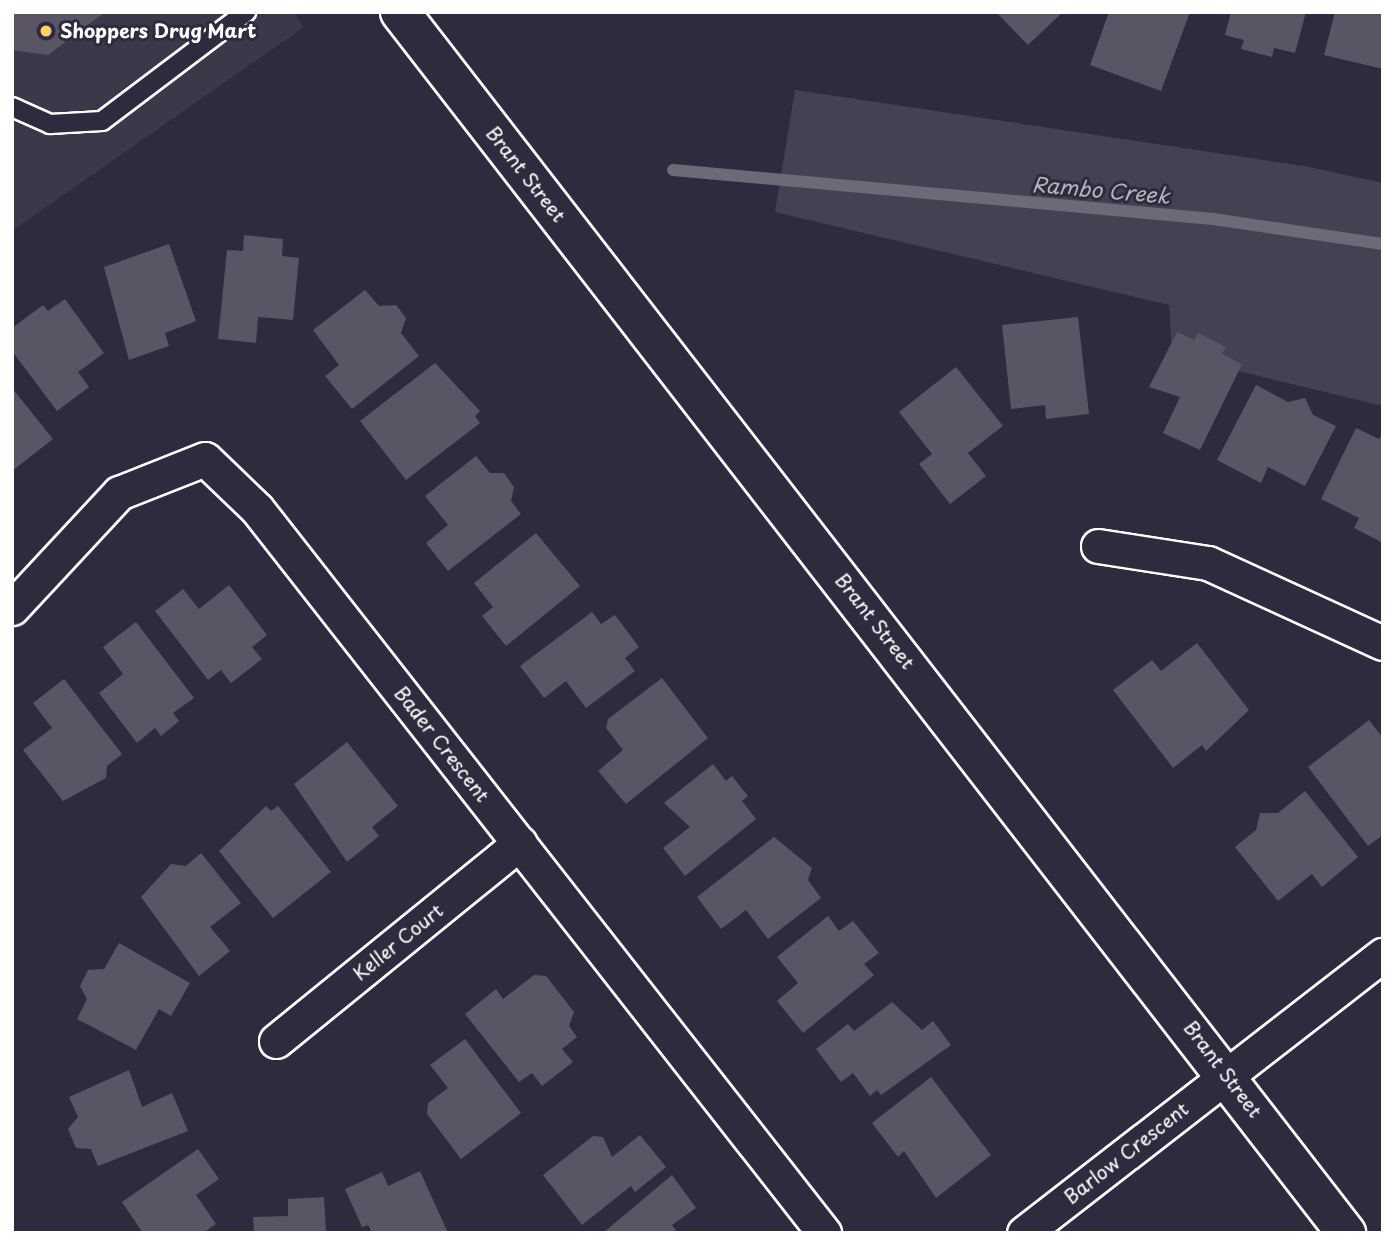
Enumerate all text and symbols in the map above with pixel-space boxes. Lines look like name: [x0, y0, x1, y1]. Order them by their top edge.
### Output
place label: Shoppers Drug Mart: [60, 20, 257, 42]
marker: Shoppers Drug Mart: [38, 23, 54, 39]
street label: Brant Street: [482, 122, 570, 226]
water label: Rambo Creek: [1031, 170, 1171, 208]
street label: Brant Street: [831, 569, 919, 673]
street label: Bader Crescent: [390, 681, 494, 807]
street label: Keller Court: [348, 898, 448, 986]
street label: Brant Street: [1179, 1016, 1267, 1122]
street label: Barlow Crescent: [1060, 1098, 1192, 1208]

